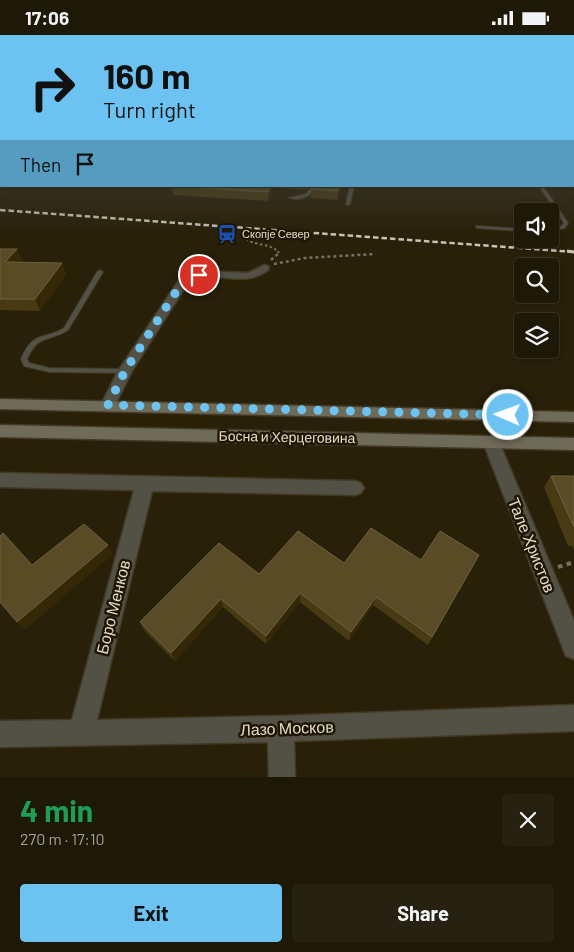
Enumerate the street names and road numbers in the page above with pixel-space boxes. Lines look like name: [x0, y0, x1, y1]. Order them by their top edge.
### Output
street label: Босна и Херцеговина: [218, 427, 356, 446]
street label: Тале Христов: [505, 495, 560, 595]
street label: Боро Менков: [92, 558, 133, 656]
street label: Лазо Москов: [240, 716, 334, 739]

